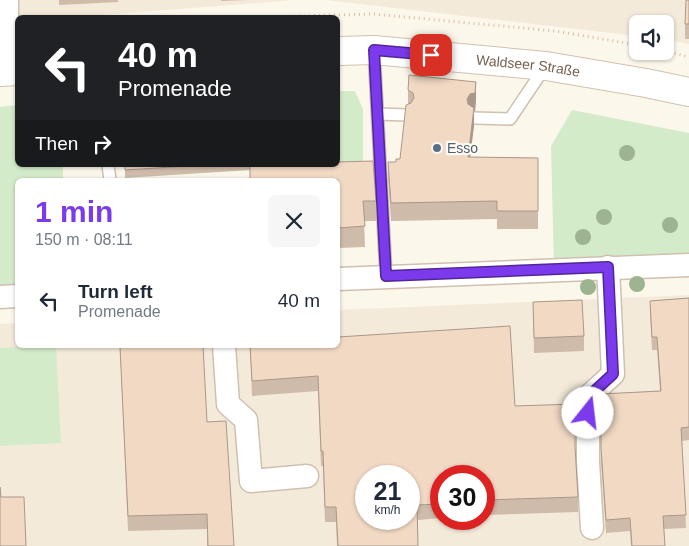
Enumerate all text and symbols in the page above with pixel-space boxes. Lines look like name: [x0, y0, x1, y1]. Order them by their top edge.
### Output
map controls: [629, 15, 674, 60]
button: sound: [629, 15, 674, 60]
pin: [410, 34, 452, 76]
icon: left: [35, 35, 100, 100]
text: 40 m: [118, 35, 198, 74]
icon: arrive: [417, 41, 445, 69]
street label: Waldseer Straße: [475, 52, 582, 80]
text: Promenade: [118, 76, 232, 101]
icon: right: [88, 130, 116, 158]
text: Then: [35, 133, 78, 154]
place label: Esso: [447, 140, 478, 156]
marker: Esso: [431, 142, 443, 154]
text: 1 min: [35, 195, 113, 228]
button: close: [268, 195, 320, 247]
text: 150 m · 08:11: [35, 231, 133, 248]
text: Turn left: [78, 281, 153, 302]
icon: left: [35, 287, 63, 315]
text: 40 m: [278, 290, 320, 311]
text: Promenade: [78, 303, 161, 320]
position arrow: [561, 386, 613, 438]
speed limit sign: 30: [430, 465, 495, 530]
text: 21: [374, 477, 401, 505]
text: km/h: [374, 503, 401, 517]

